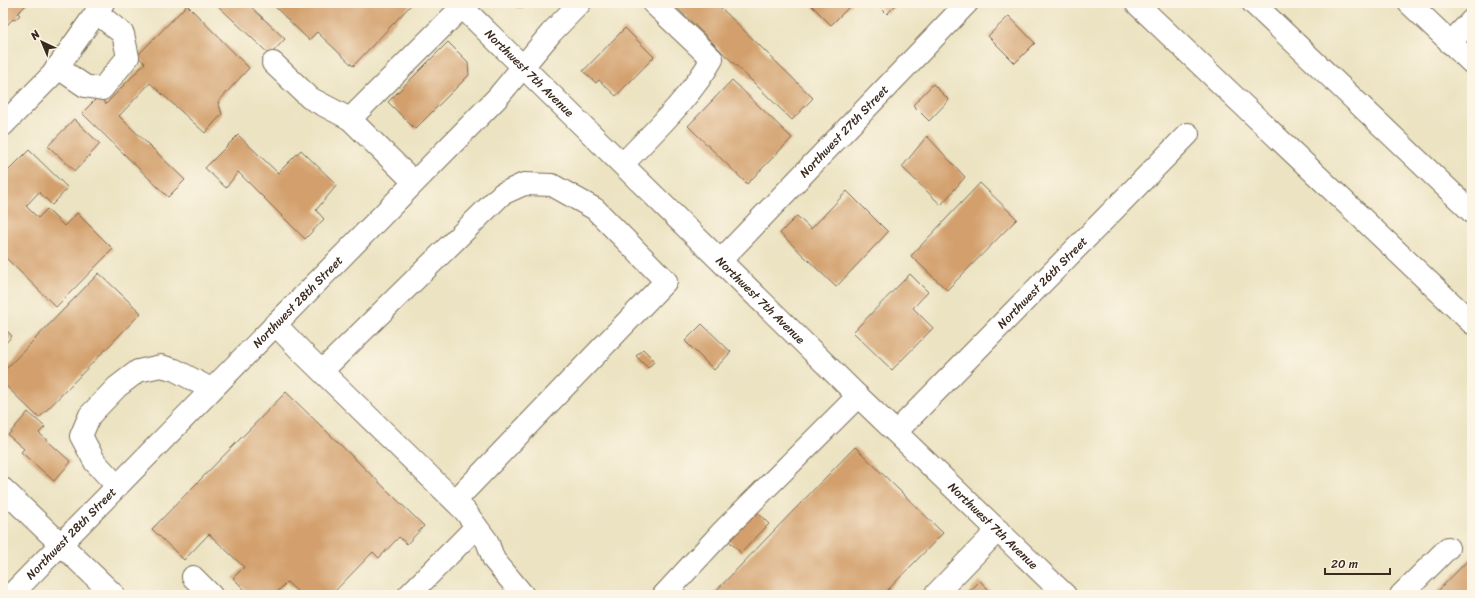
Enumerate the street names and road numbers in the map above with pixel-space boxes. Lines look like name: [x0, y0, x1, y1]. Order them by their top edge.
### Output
street label: Northwest 7th Avenue: [479, 24, 580, 123]
street label: Northwest 27th Street: [794, 80, 894, 183]
street label: Northwest 26th Street: [992, 231, 1093, 334]
street label: Northwest 28th Street: [247, 250, 348, 353]
street label: Northwest 7th Avenue: [710, 251, 811, 350]
street label: Northwest 7th Avenue: [943, 477, 1044, 575]
street label: Northwest 28th Street: [20, 482, 122, 585]

